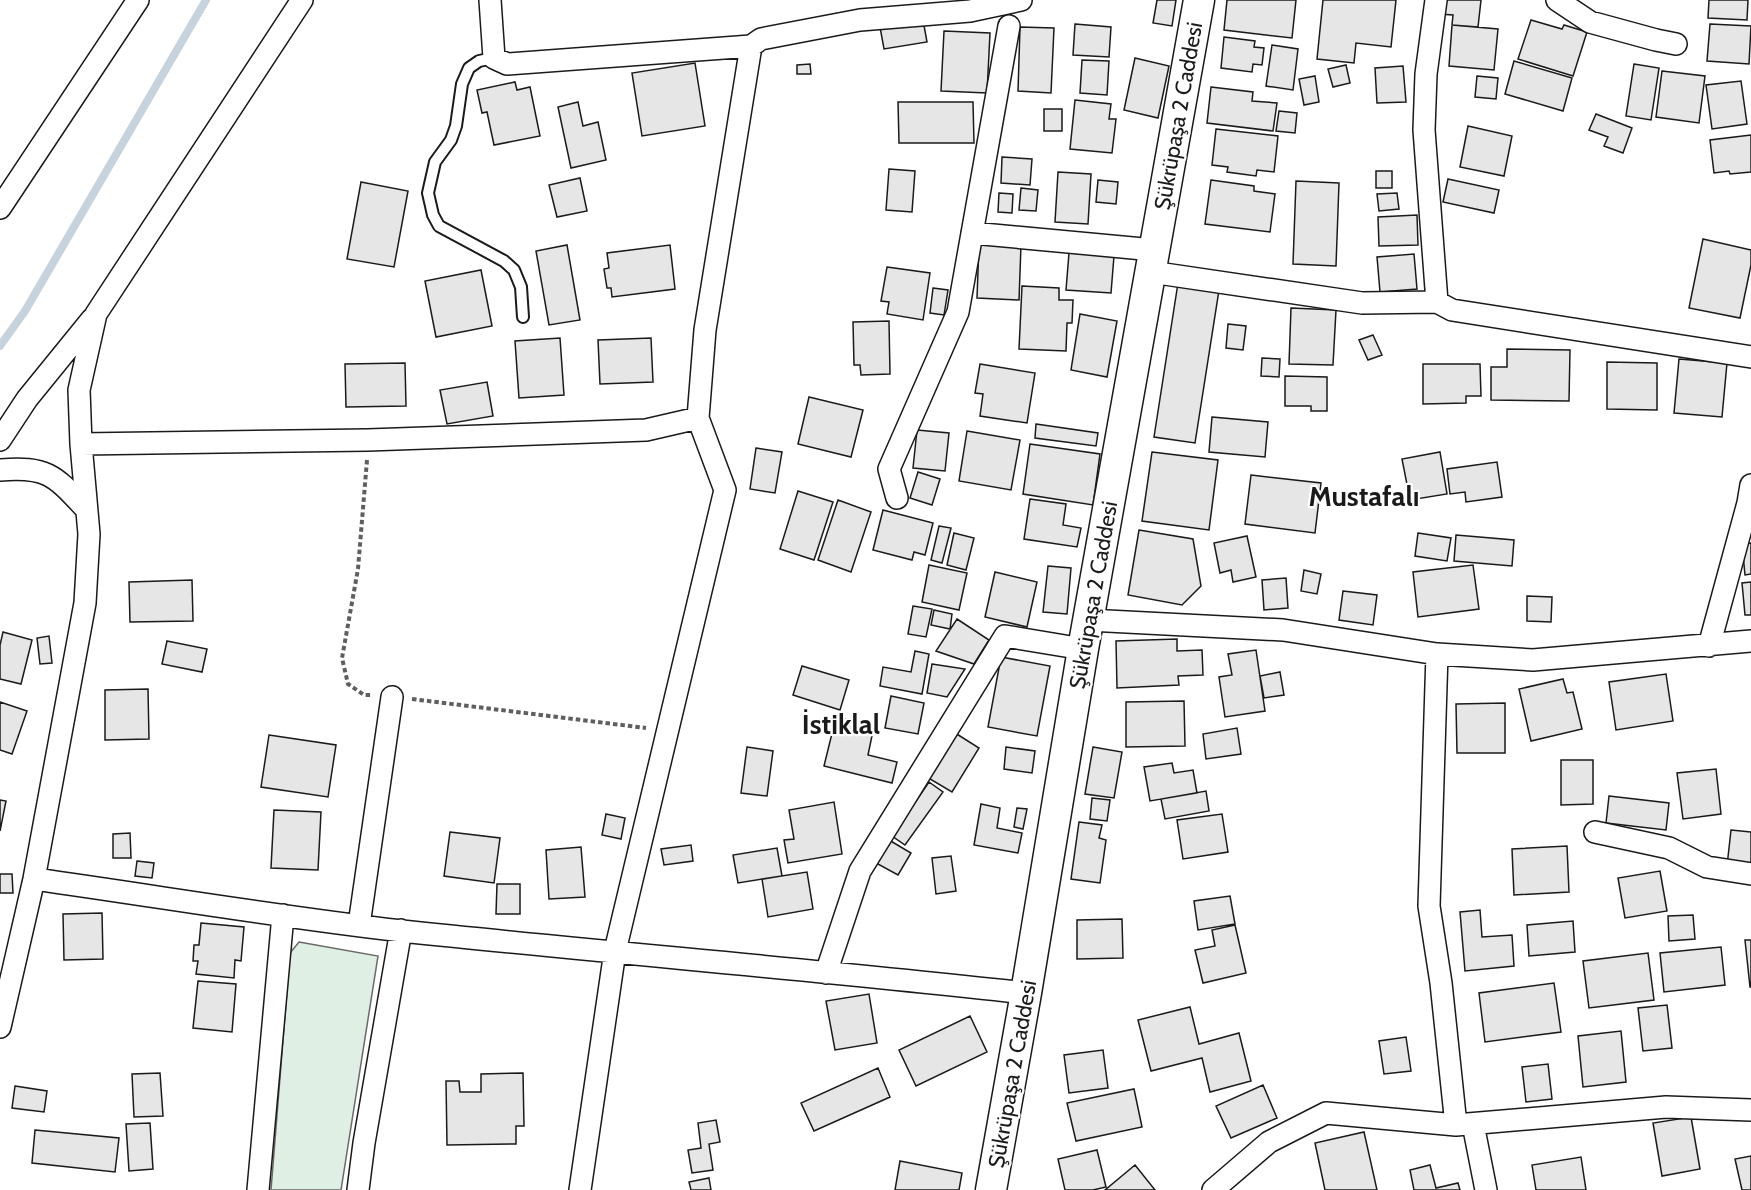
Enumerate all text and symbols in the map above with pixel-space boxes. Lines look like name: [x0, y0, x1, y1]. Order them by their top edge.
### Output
street label: Şükrüpaşa 2 Caddesi: [1149, 20, 1208, 212]
district label: Mustafalı: [1308, 479, 1420, 513]
street label: Şükrüpaşa 2 Caddesi: [1064, 499, 1123, 691]
district label: İstiklal: [802, 707, 880, 741]
street label: Şükrüpaşa 2 Caddesi: [983, 978, 1042, 1170]

